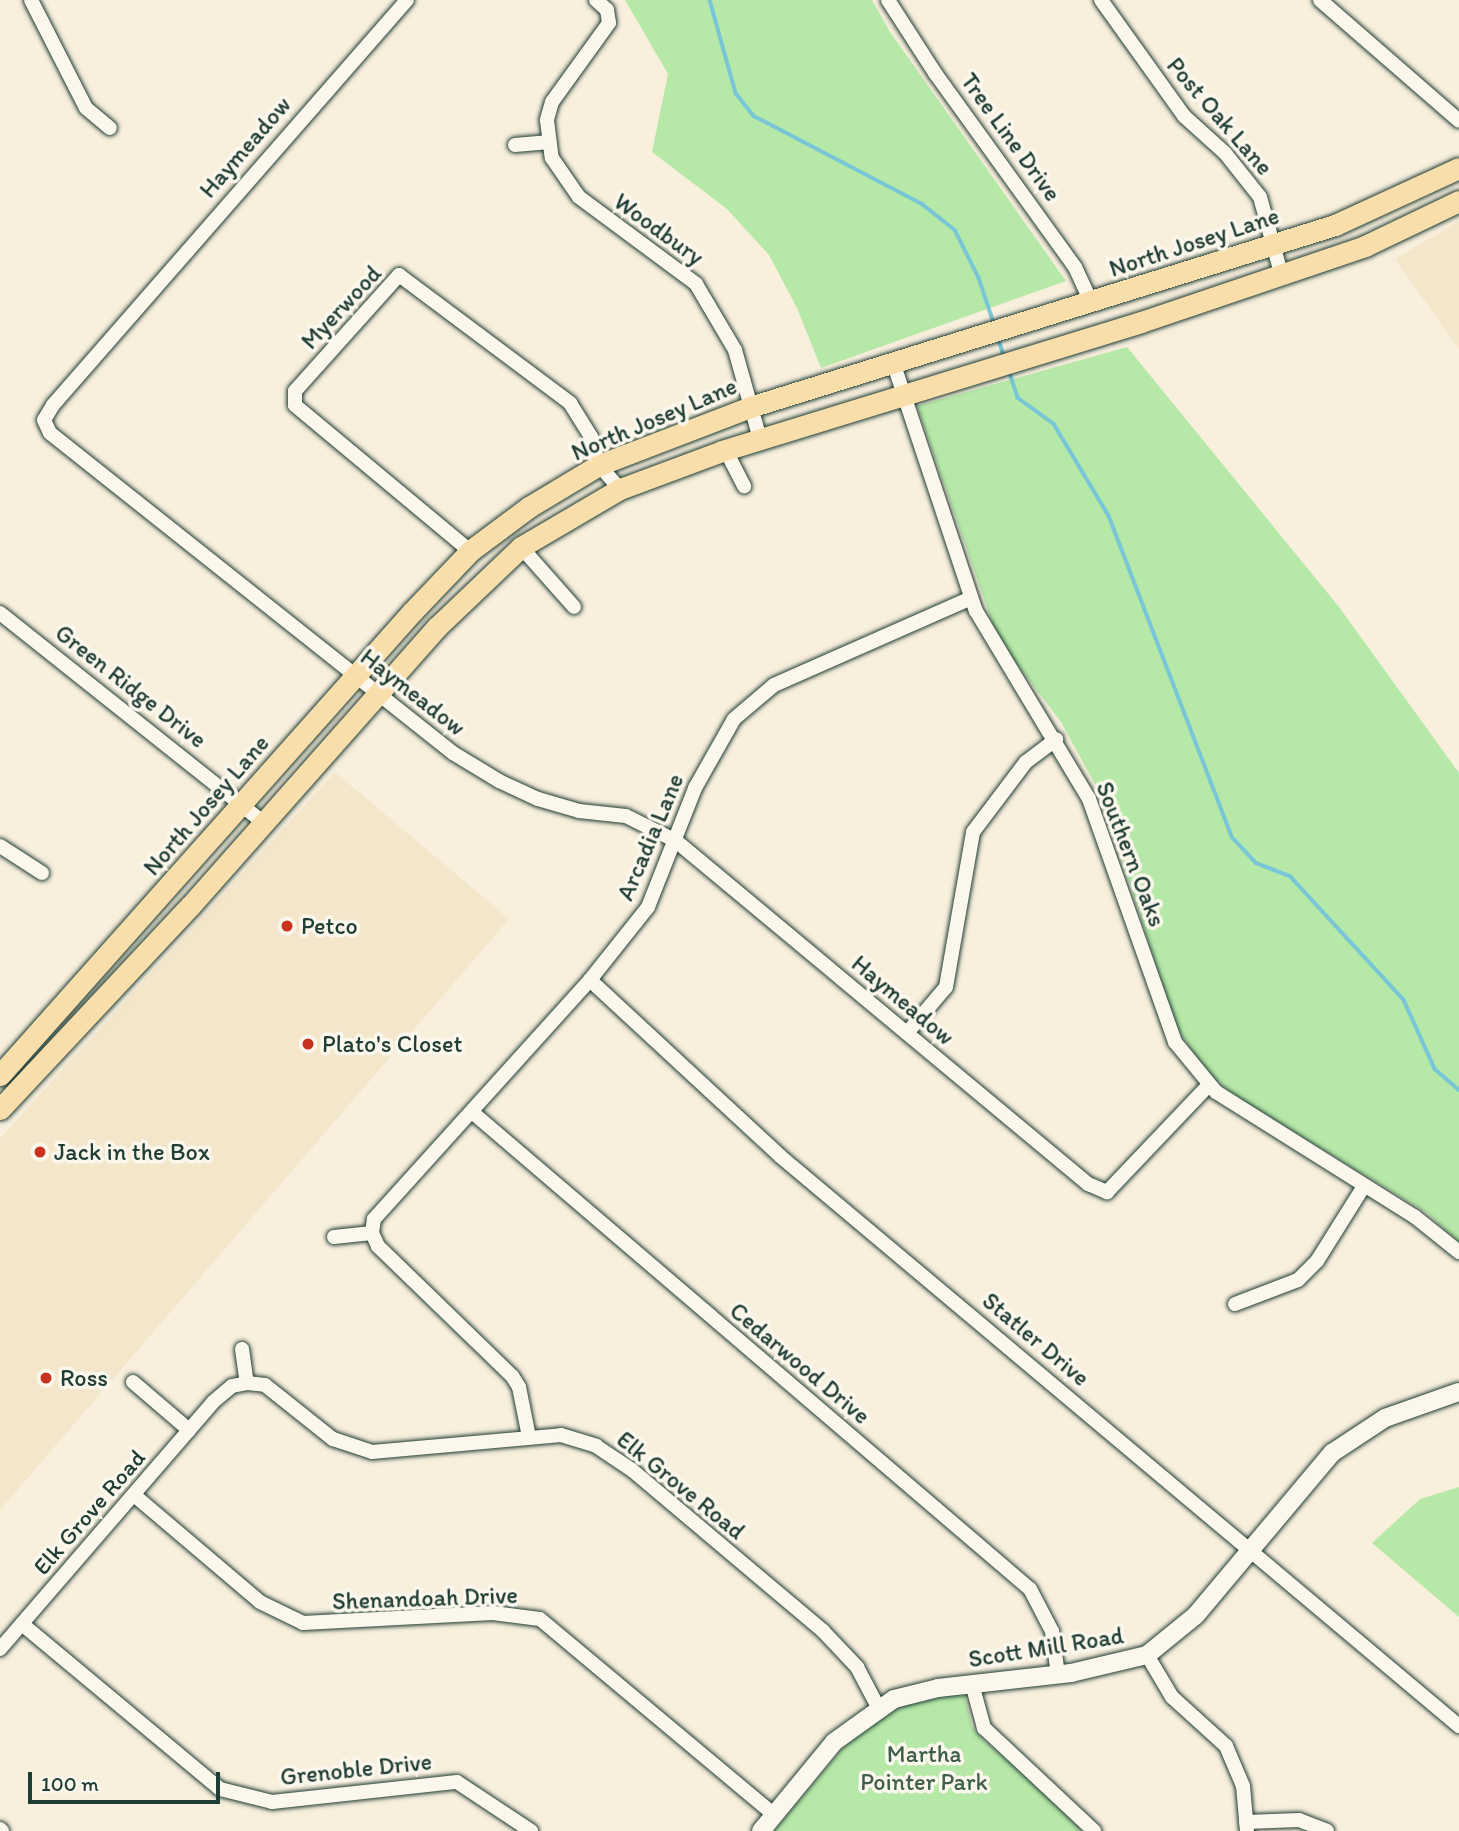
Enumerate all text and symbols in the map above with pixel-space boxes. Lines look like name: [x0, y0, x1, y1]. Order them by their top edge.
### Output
street label: Post Oak Lane: [1161, 51, 1279, 181]
street label: Tree Line Drive: [955, 67, 1067, 207]
street label: Haymeadow: [193, 90, 297, 204]
street label: Woodbury: [608, 187, 710, 271]
street label: North Josey Lane: [1105, 201, 1283, 283]
street label: Myerwood: [295, 259, 387, 355]
street label: North Josey Lane: [567, 371, 741, 467]
street label: Green Ridge Drive: [50, 618, 212, 754]
street label: Haymeadow: [355, 642, 471, 742]
street label: North Josey Lane: [137, 729, 275, 881]
street label: Arcadia Lane: [610, 769, 690, 905]
street label: Southern Oaks: [1090, 777, 1172, 931]
place label: Petco: [301, 912, 358, 940]
marker: Petco: [279, 918, 295, 934]
street label: Haymeadow: [846, 949, 960, 1051]
place label: Plato's Closet: [322, 1030, 462, 1058]
marker: Plato's Closet: [300, 1036, 316, 1052]
place label: Jack in the Box: [54, 1138, 210, 1166]
marker: Jack in the Box: [32, 1144, 48, 1160]
street label: Statler Drive: [976, 1286, 1096, 1392]
street label: Cedarwood Drive: [724, 1296, 876, 1430]
place label: Ross: [60, 1364, 108, 1392]
marker: Ross: [38, 1370, 54, 1386]
street label: Elk Grove Road: [611, 1425, 751, 1545]
street label: Elk Grove Road: [27, 1444, 151, 1580]
street label: Shenandoah Drive: [332, 1580, 518, 1616]
street label: Scott Mill Road: [967, 1621, 1125, 1673]
park label: Martha Pointer Park: [860, 1740, 988, 1796]
street label: Grenoble Drive: [278, 1747, 434, 1791]
scale bar: [32, 1758, 224, 1802]
text: 100 m: [41, 1771, 99, 1796]

